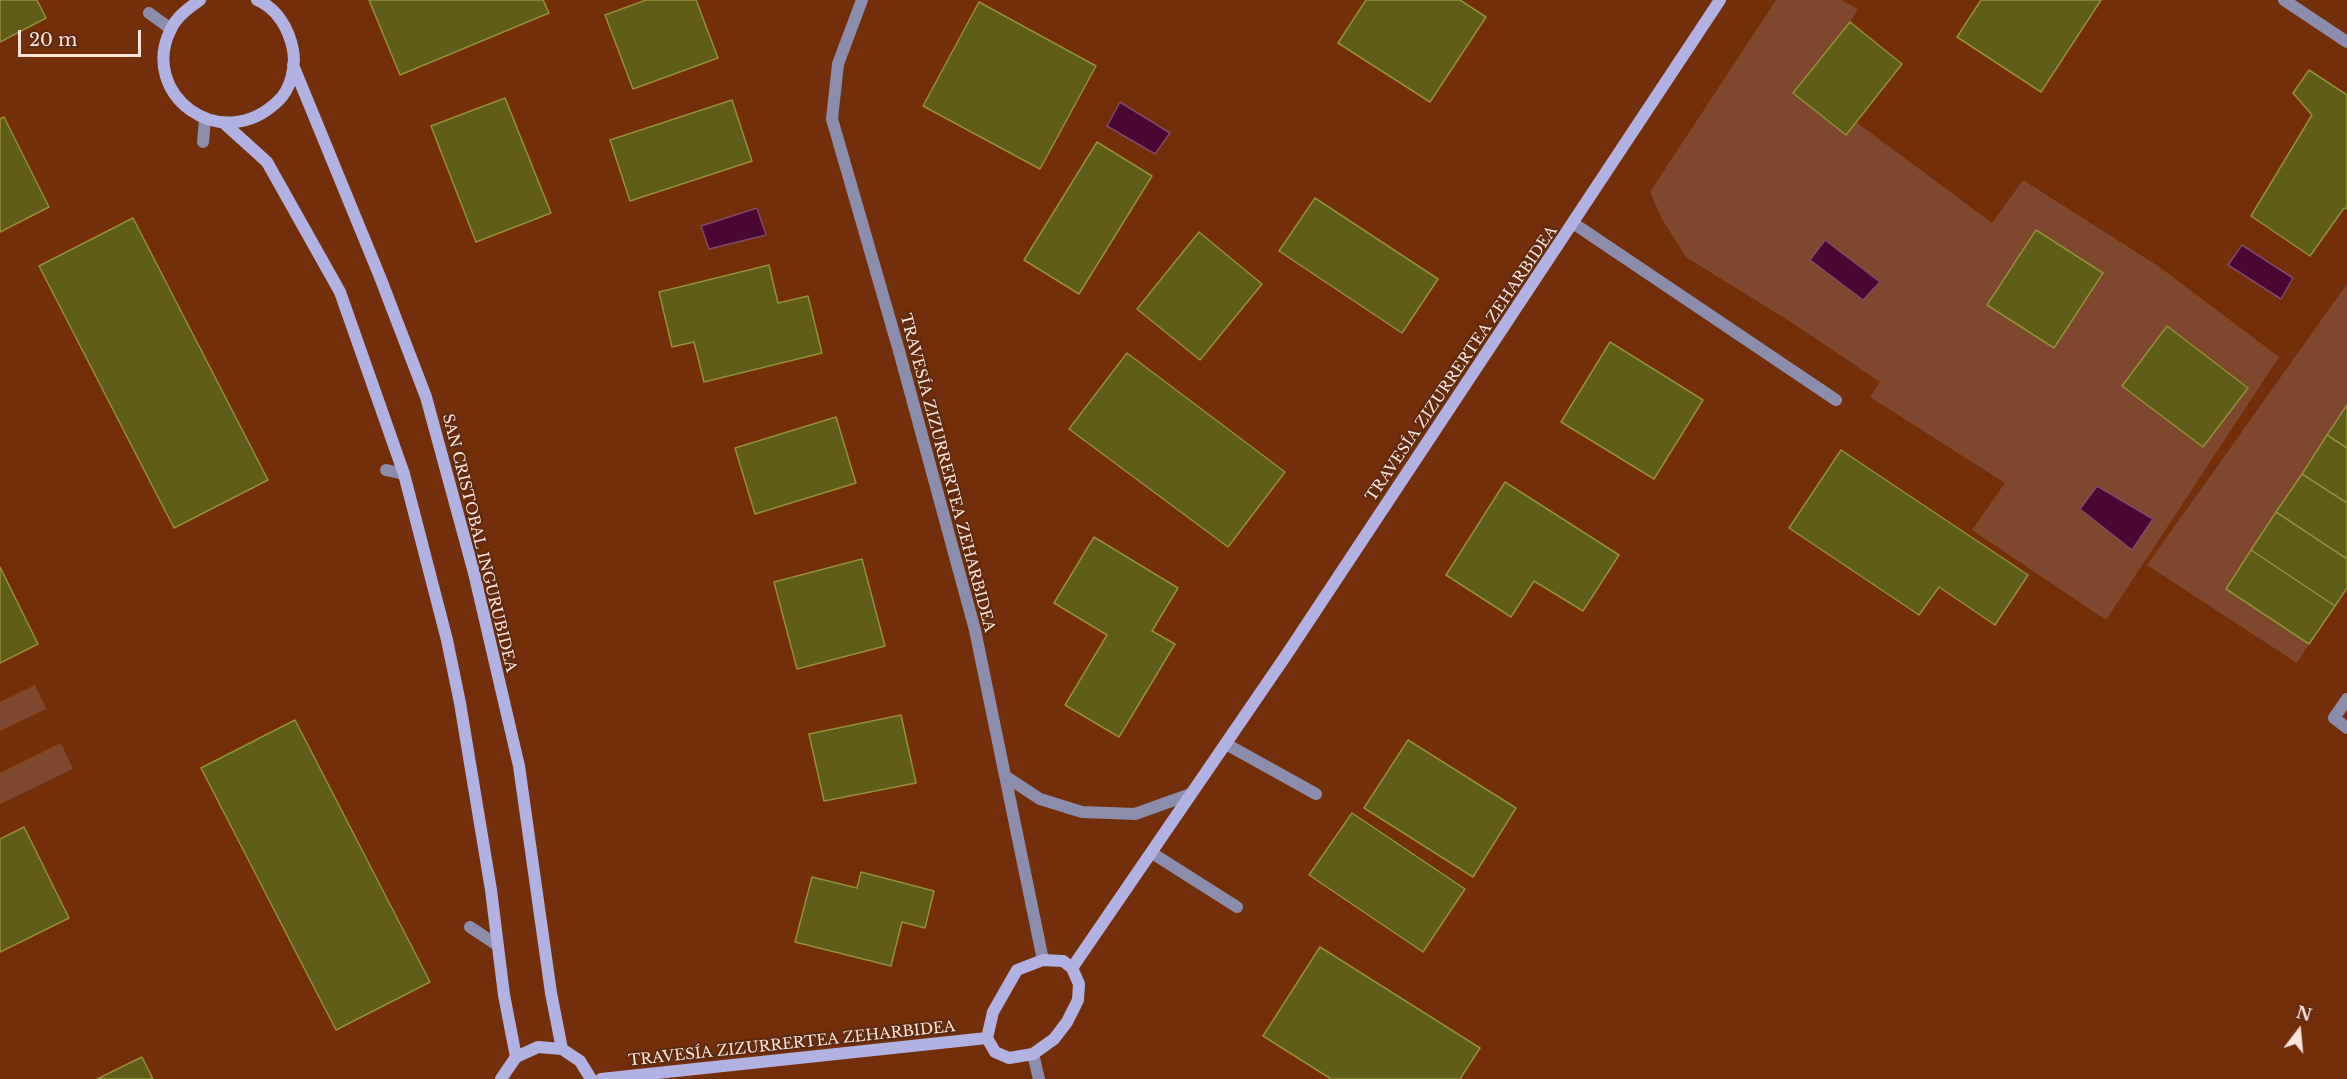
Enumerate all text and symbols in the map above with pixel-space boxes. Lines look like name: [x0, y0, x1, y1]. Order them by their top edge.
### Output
scale bar: [21, 18, 144, 56]
text: 20 m: [29, 29, 77, 51]
street label: TRAVESÍA ZIZURRERTEA ZEHARBIDEA: [1363, 223, 1561, 505]
street label: TRAVESÍA ZIZURRERTEA ZEHARBIDEA: [896, 312, 998, 634]
street label: SAN CRISTOBAL INGURUBIDEA: [438, 412, 520, 674]
north arrow: [2269, 1001, 2329, 1061]
text: N: [2294, 1002, 2314, 1025]
street label: TRAVESÍA ZIZURRERTEA ZEHARBIDEA: [628, 1018, 956, 1070]

